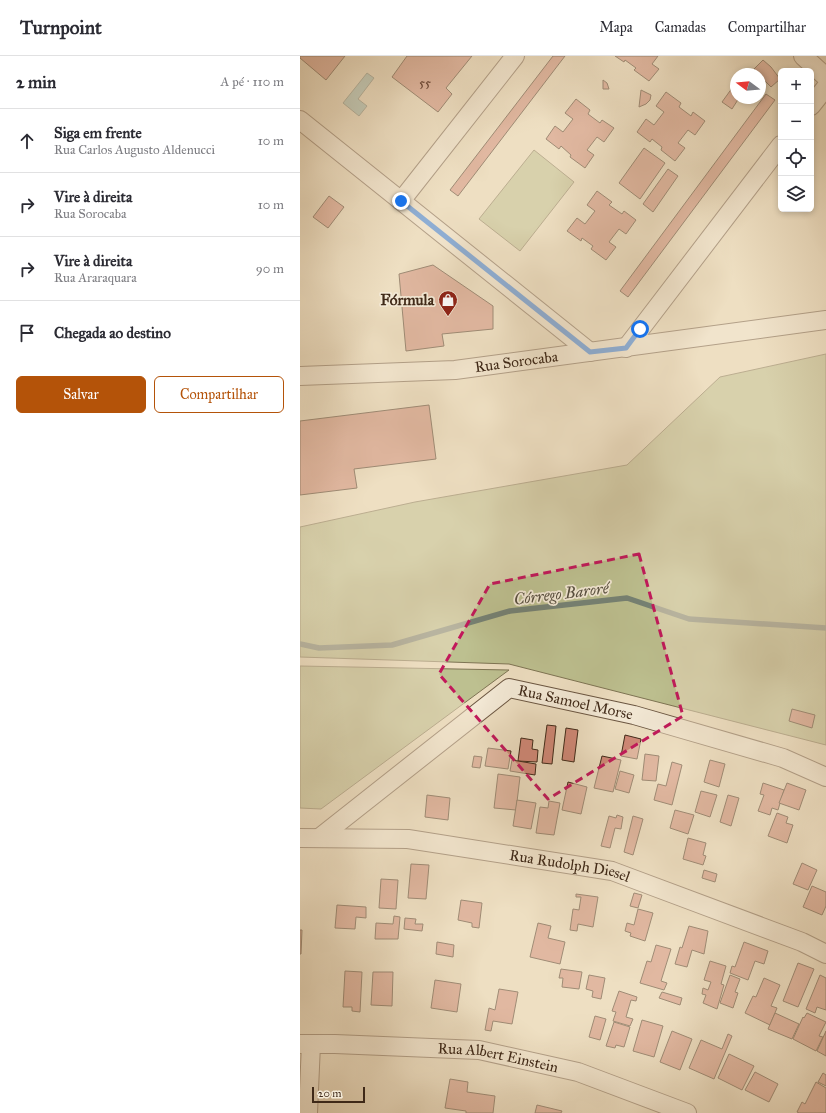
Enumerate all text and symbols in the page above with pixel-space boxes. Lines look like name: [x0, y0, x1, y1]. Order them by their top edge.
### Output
text: Turnpoint: [20, 16, 102, 39]
text: Mapa: [599, 19, 633, 36]
text: Camadas: [655, 19, 706, 36]
text: Compartilhar: [728, 19, 806, 36]
north arrow: [730, 68, 766, 104]
map controls: [778, 68, 814, 212]
button: +: [778, 68, 814, 104]
text: 2 min: [16, 72, 56, 93]
text: A pé · 110 m: [221, 74, 284, 90]
house number: 55: [419, 75, 431, 91]
button: −: [778, 104, 814, 140]
text: Siga em frente: [54, 124, 142, 142]
icon: ahead: [16, 130, 38, 152]
text: 10 m: [258, 133, 284, 149]
button: locate: [778, 140, 814, 176]
text: Rua Carlos Augusto Aldenucci: [54, 142, 215, 158]
button: layers: [778, 176, 814, 212]
text: Vire à direita: [54, 188, 132, 206]
route end: [392, 192, 410, 210]
icon: right: [16, 194, 38, 216]
text: 10 m: [258, 197, 284, 213]
text: Rua Sorocaba: [54, 206, 127, 222]
text: Vire à direita: [54, 252, 132, 270]
icon: right: [16, 258, 38, 280]
text: 90 m: [256, 261, 284, 277]
text: Rua Araraquara: [54, 270, 137, 286]
shop icon: Fórmula: [437, 289, 459, 317]
place label: Fórmula: [380, 291, 435, 309]
route start: [631, 320, 649, 338]
icon: arrive: [16, 322, 38, 344]
text: Chegada ao destino: [54, 324, 171, 342]
street label: Rua Sorocaba: [474, 347, 560, 376]
button: Salvar: [16, 376, 146, 413]
button: Compartilhar: [154, 376, 284, 413]
water label: Córrego Baroré: [513, 578, 613, 609]
street label: Rua Samoel Morse: [516, 681, 635, 723]
street label: Rua Rudolph Diesel: [508, 846, 634, 886]
street label: Rua Albert Einstein: [437, 1039, 560, 1076]
scale bar: [312, 1085, 365, 1104]
text: 20 m: [318, 1087, 341, 1100]

